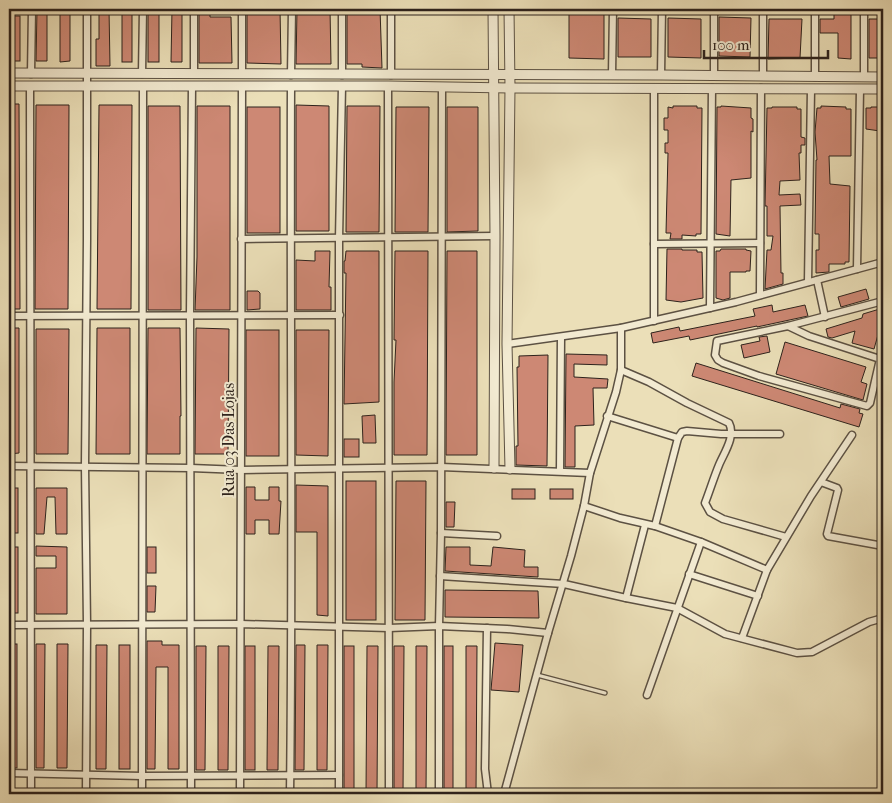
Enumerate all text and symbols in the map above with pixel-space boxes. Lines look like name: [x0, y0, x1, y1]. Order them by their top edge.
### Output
scale bar: [704, 28, 828, 60]
text: 100 m: [712, 36, 750, 54]
street label: Rua 03 Das Lojas: [219, 383, 238, 497]

